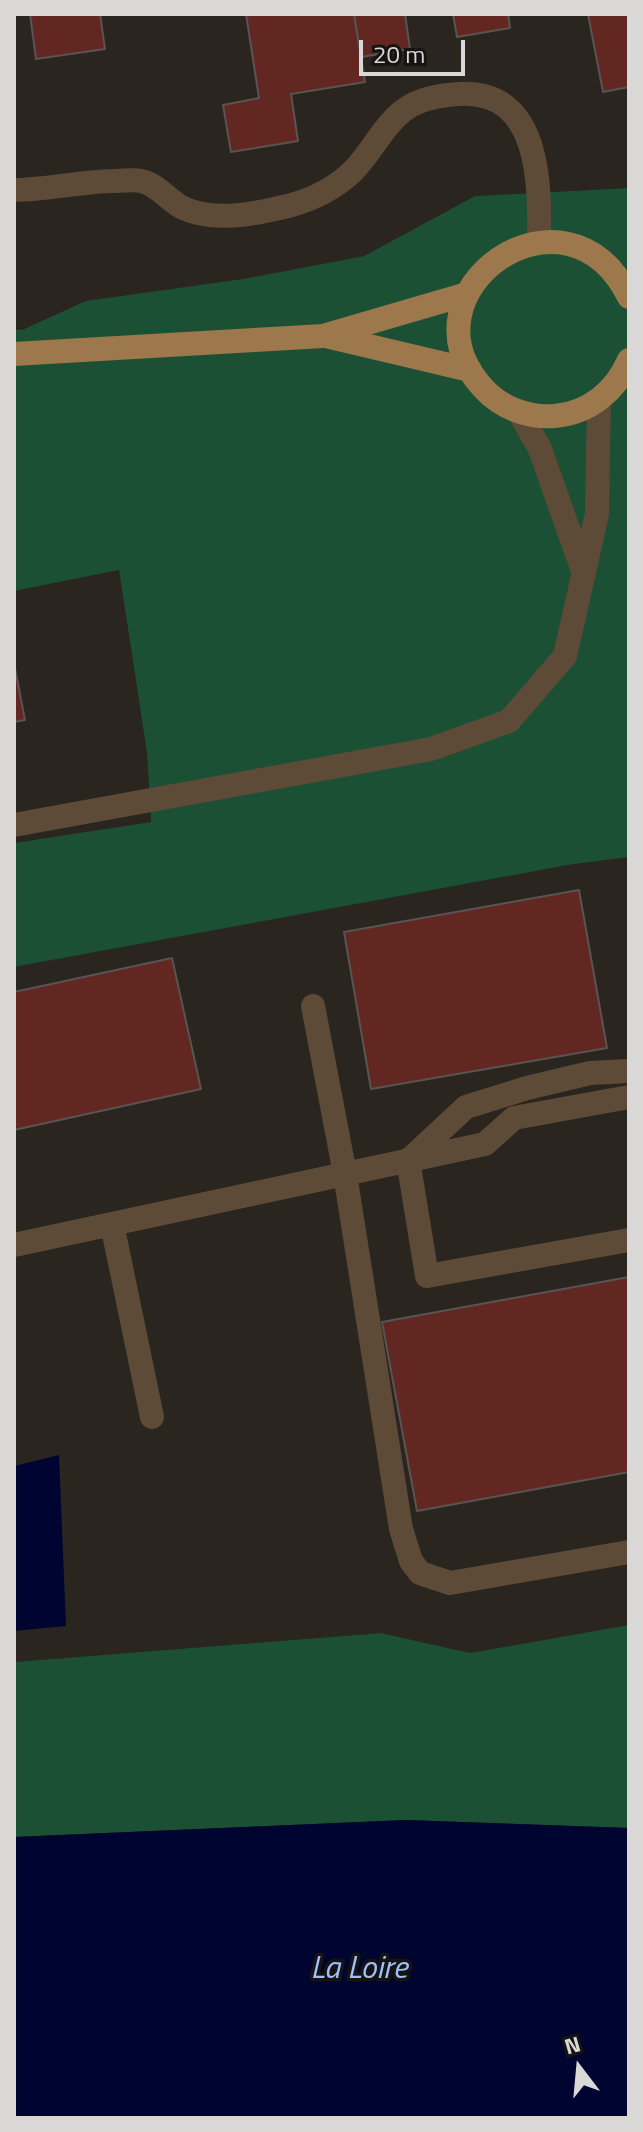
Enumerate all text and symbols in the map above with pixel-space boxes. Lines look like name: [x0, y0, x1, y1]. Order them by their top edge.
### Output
scale bar: [363, 24, 469, 74]
text: 20 m: [373, 36, 425, 72]
water label: La Loire: [311, 1951, 407, 1989]
text: N: [560, 2026, 584, 2063]
north arrow: [539, 2028, 619, 2108]

